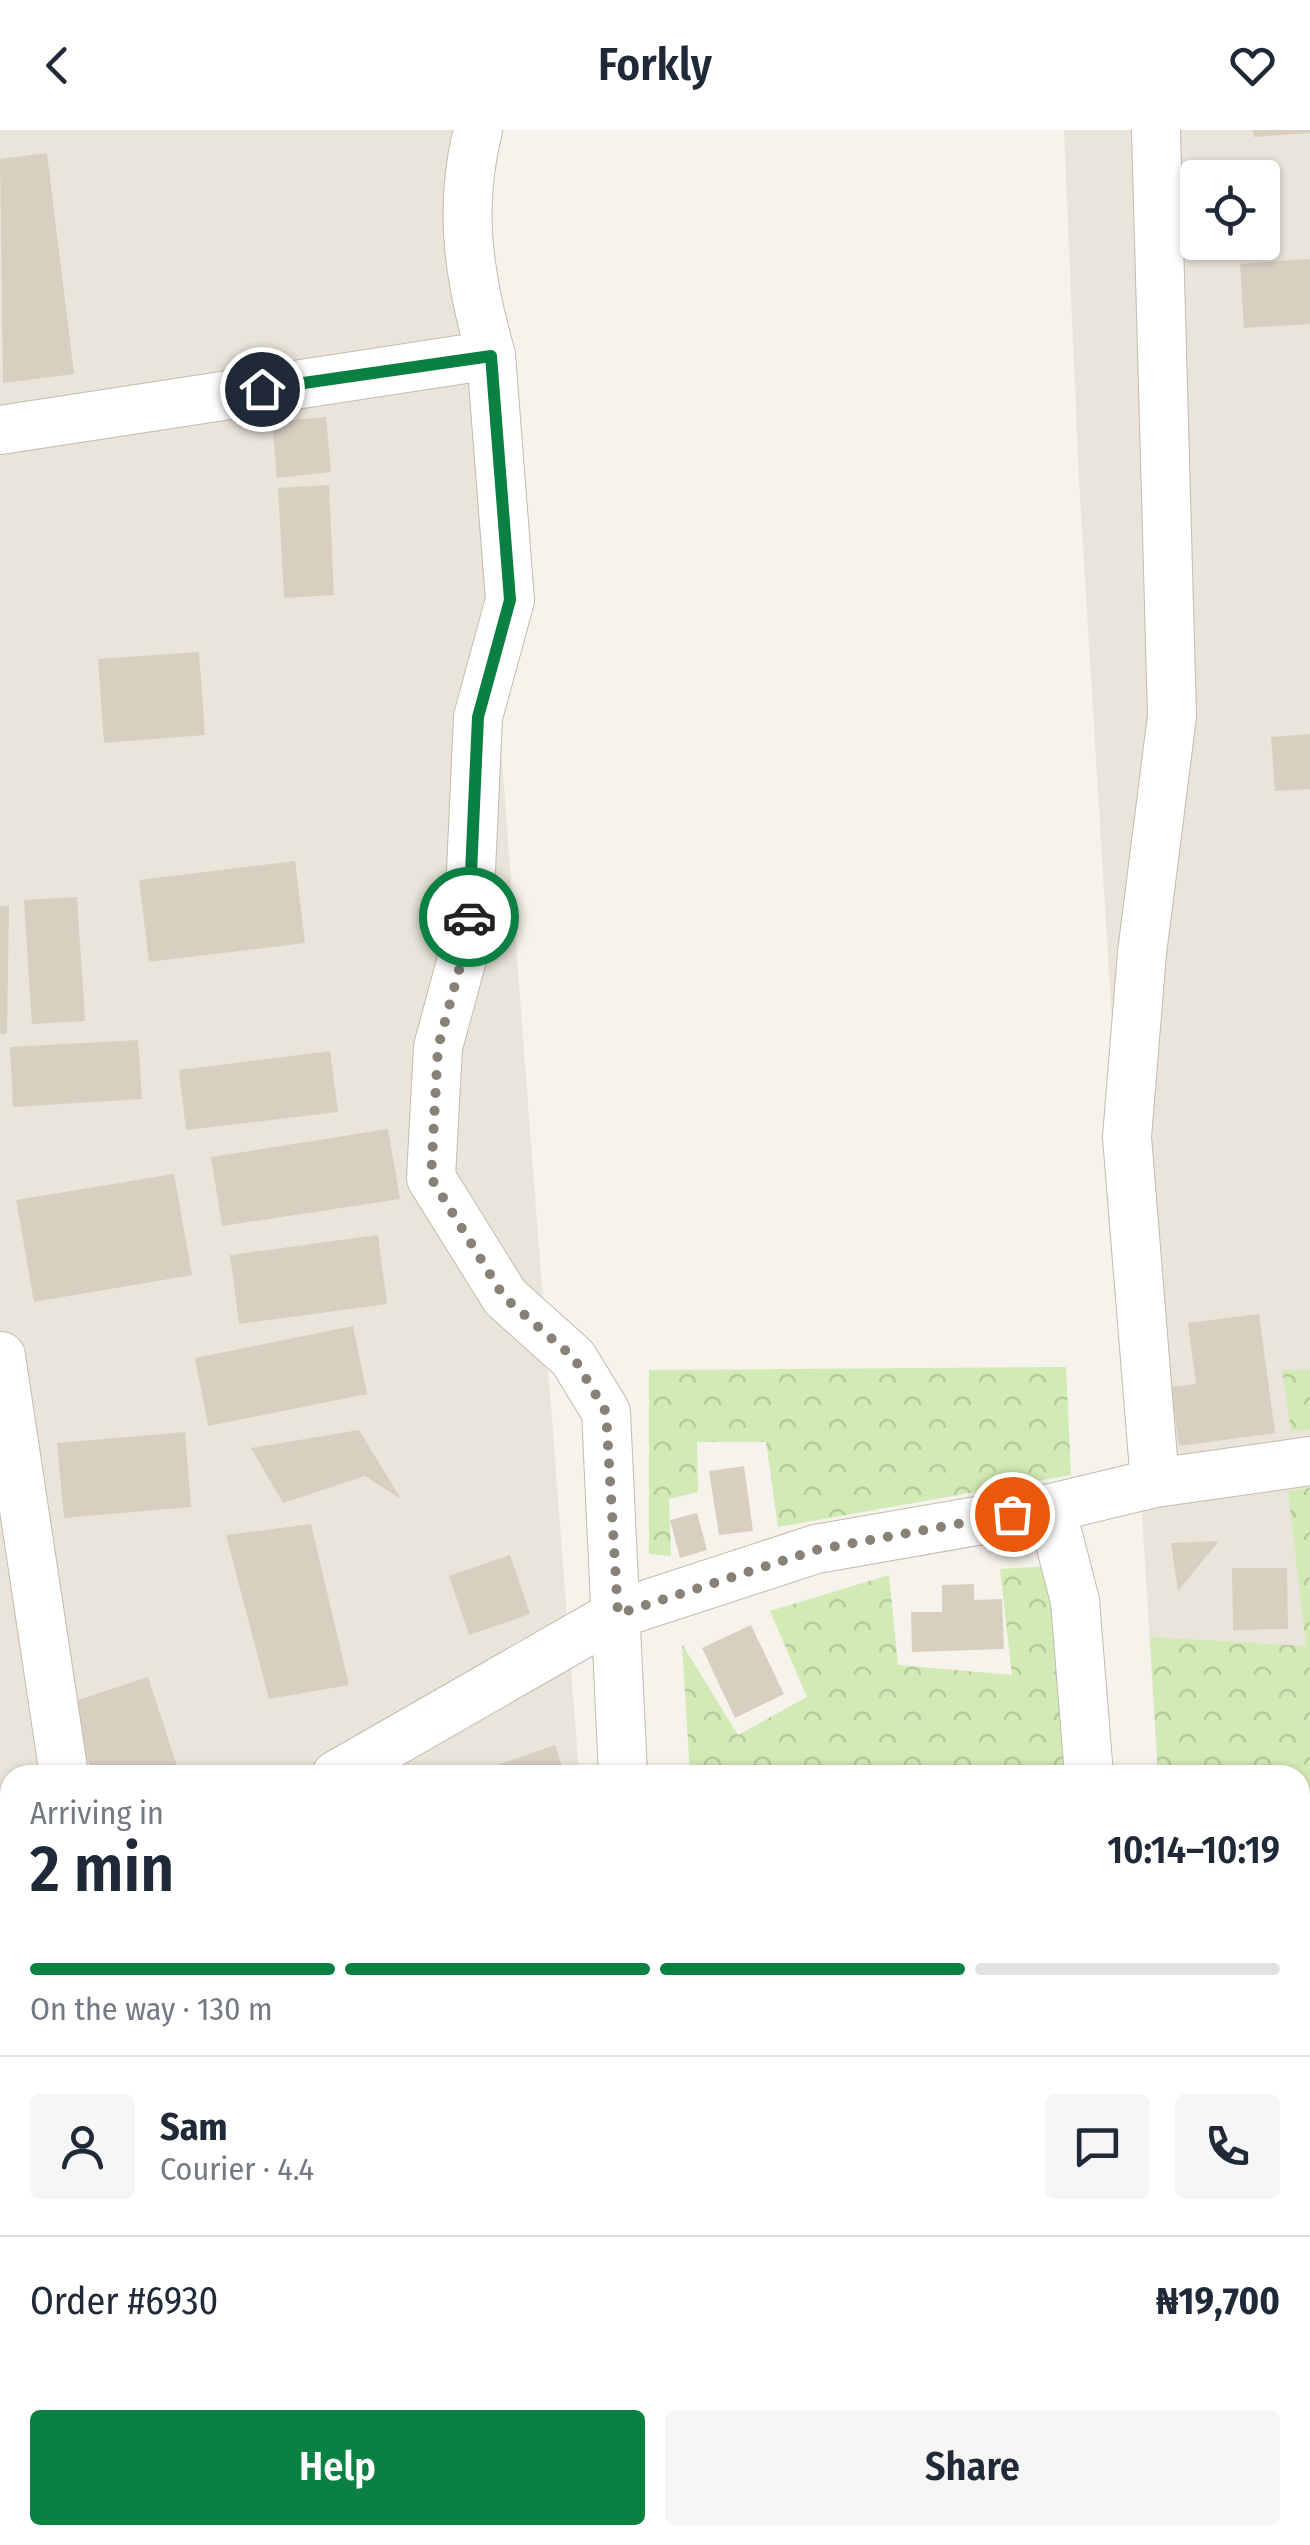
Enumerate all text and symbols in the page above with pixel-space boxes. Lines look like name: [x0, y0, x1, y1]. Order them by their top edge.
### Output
icon: back: [30, 38, 85, 93]
text: Forkly: [598, 38, 712, 92]
icon: heart: [1225, 38, 1280, 93]
map controls: [1180, 160, 1280, 260]
button: locate: [1180, 160, 1280, 260]
pin: [220, 347, 305, 432]
icon: home: [235, 362, 290, 417]
courier: [419, 867, 519, 967]
icon: car: [442, 890, 497, 945]
pin: [970, 1472, 1055, 1557]
icon: bag: [985, 1487, 1040, 1542]
text: Arriving in: [30, 1794, 164, 1832]
text: 10:14–10:19: [1107, 1827, 1280, 1873]
text: 2 min: [30, 1830, 174, 1908]
text: On the way · 130 m: [30, 1990, 273, 2028]
button: person: [30, 2094, 135, 2199]
button: chat: [1045, 2094, 1150, 2199]
button: phone: [1175, 2094, 1280, 2199]
text: Sam: [160, 2104, 228, 2150]
text: Courier · 4.4: [160, 2150, 314, 2188]
text: Order #6930: [30, 2278, 218, 2324]
text: ₦19,700: [1156, 2278, 1280, 2324]
button: Help: [30, 2410, 645, 2525]
button: Share: [665, 2410, 1280, 2525]

